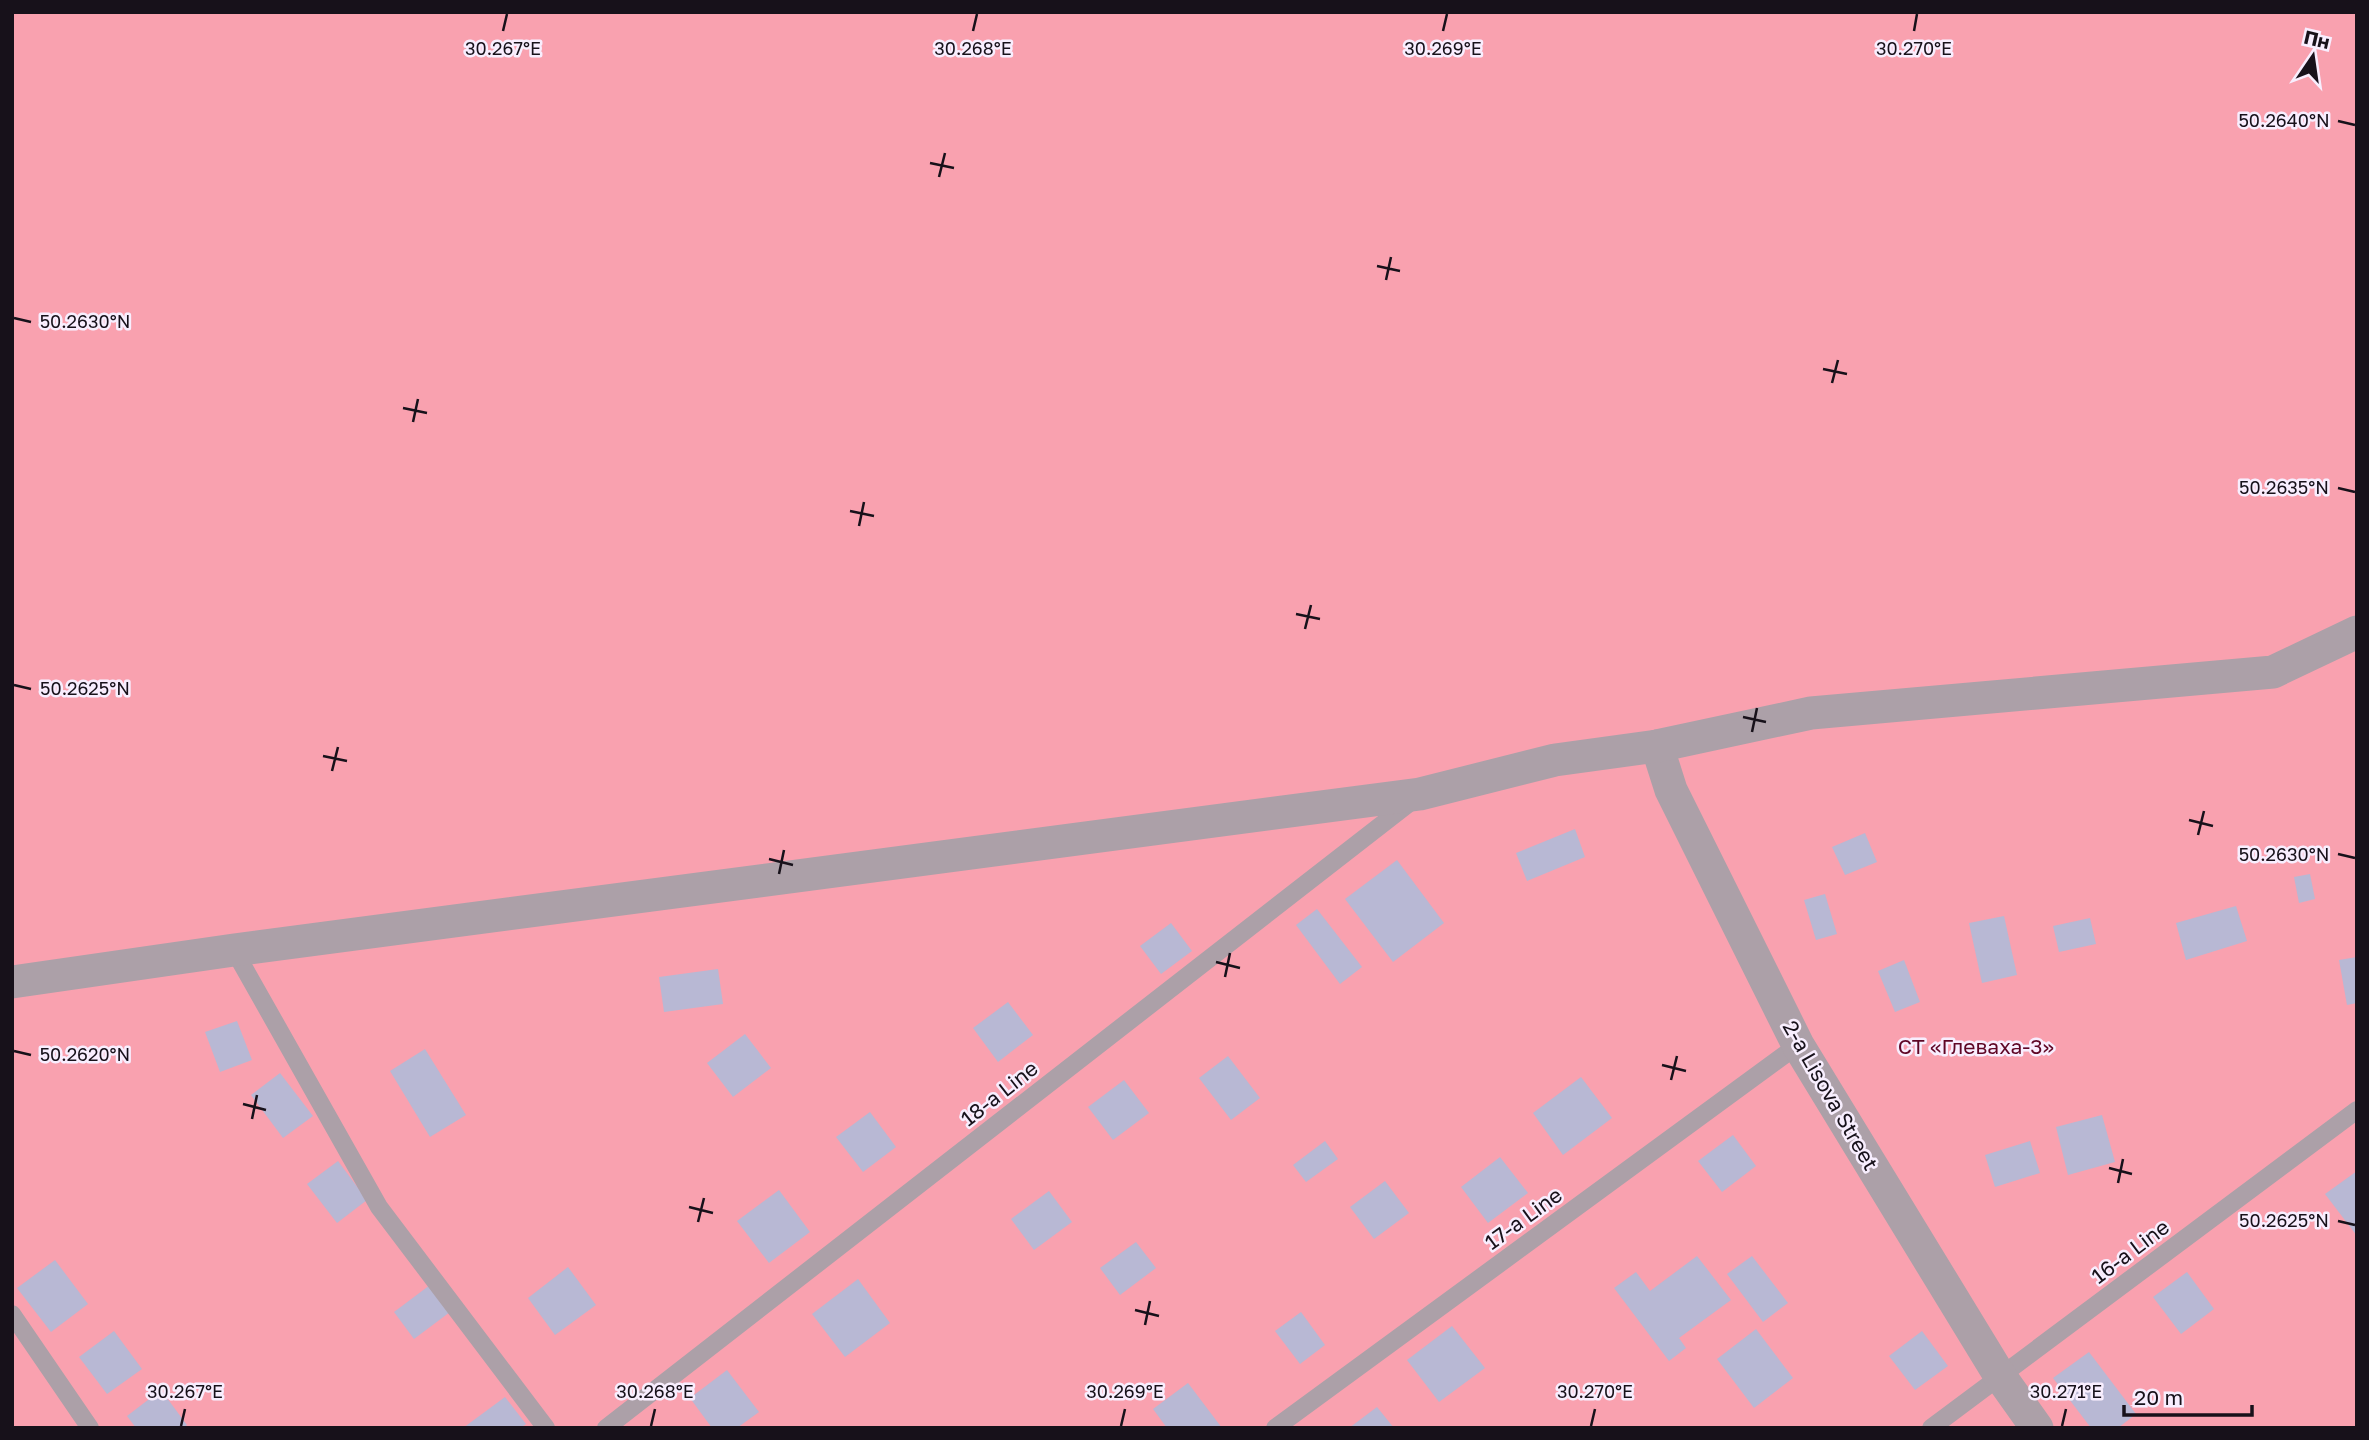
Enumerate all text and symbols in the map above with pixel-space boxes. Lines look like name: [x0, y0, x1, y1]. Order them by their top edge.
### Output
north arrow: [2278, 21, 2348, 91]
text: Пн: [2302, 25, 2332, 53]
text: 30.267°E: [465, 37, 541, 59]
text: 30.268°E: [934, 37, 1012, 59]
text: 30.269°E: [1404, 37, 1482, 59]
text: 30.270°E: [1876, 37, 1952, 59]
text: 50.2640°N: [2238, 109, 2330, 131]
text: 50.2630°N: [40, 310, 130, 332]
text: 50.2635°N: [2239, 476, 2329, 498]
text: 50.2625°N: [40, 677, 130, 699]
text: 50.2630°N: [2239, 843, 2329, 865]
street label: 2-a Lisova Street: [1778, 1015, 1884, 1175]
park label: СТ «Глеваха-3»: [1898, 1033, 2054, 1059]
text: 50.2620°N: [40, 1043, 130, 1065]
street label: 18-a Line: [955, 1055, 1043, 1131]
street label: 17-a Line: [1479, 1181, 1567, 1255]
text: 50.2625°N: [2239, 1209, 2329, 1231]
street label: 16-a Line: [2086, 1213, 2174, 1289]
scale bar: [2124, 1374, 2252, 1418]
text: 30.267°E: [147, 1380, 223, 1402]
text: 30.268°E: [616, 1380, 694, 1402]
text: 30.269°E: [1086, 1380, 1164, 1402]
text: 30.270°E: [1557, 1380, 1633, 1402]
text: 30.271°E: [2030, 1380, 2102, 1402]
text: 20 m: [2134, 1384, 2183, 1410]

